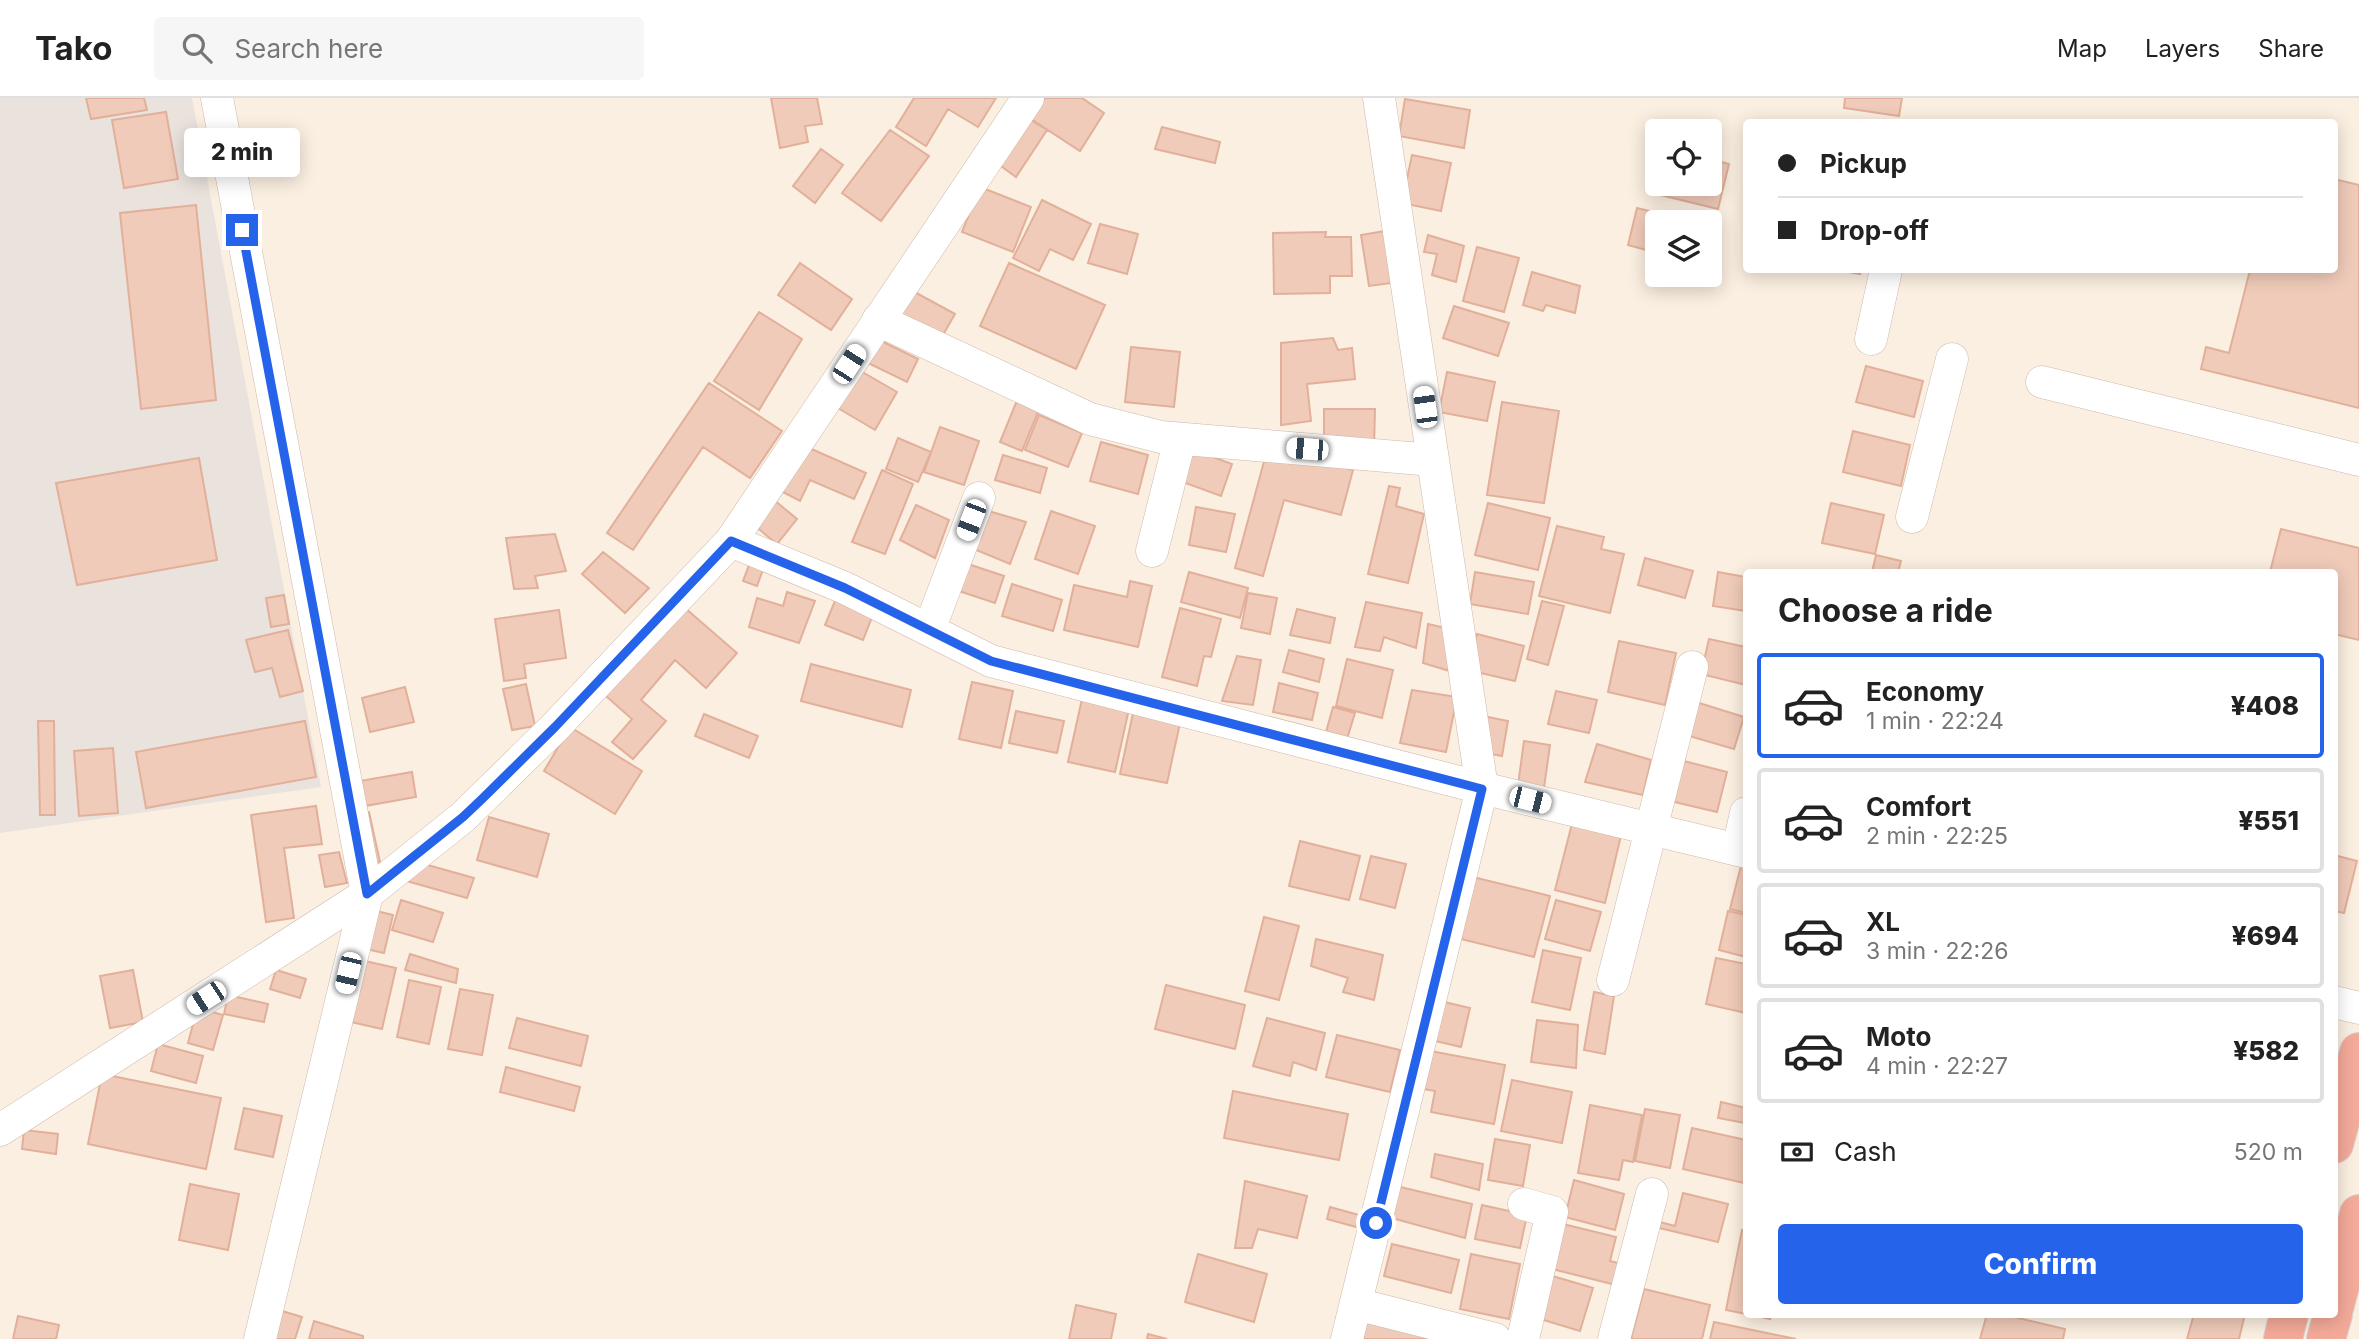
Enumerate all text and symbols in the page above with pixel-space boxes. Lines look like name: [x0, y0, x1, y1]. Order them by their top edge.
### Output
search box: [154, 17, 644, 80]
text: Tako: [35, 28, 112, 68]
icon: search: [178, 29, 216, 67]
text: Search here: [234, 33, 383, 64]
text: Map: [2057, 34, 2107, 63]
text: Layers: [2145, 34, 2220, 63]
text: Share: [2258, 34, 2324, 63]
map controls: [1645, 119, 1722, 287]
button: locate: [1645, 119, 1722, 196]
callout: 2 min: [184, 129, 300, 178]
text: 2 min: [211, 138, 273, 166]
text: Pickup: [1820, 148, 1907, 179]
button: layers: [1645, 210, 1722, 287]
route end: [226, 214, 258, 246]
text: Drop-off: [1820, 215, 1929, 246]
car: [829, 341, 870, 387]
car: [1412, 385, 1439, 429]
car: [1286, 437, 1329, 461]
car: [954, 497, 989, 543]
text: Choose a ride: [1778, 591, 1993, 630]
icon: car: [1782, 674, 1845, 737]
text: Economy: [1866, 676, 1984, 707]
text: ¥408: [2231, 690, 2299, 721]
text: 1 min · 22:24: [1866, 707, 2004, 735]
car: [1508, 785, 1553, 815]
icon: car: [1782, 789, 1845, 852]
text: Comfort: [1866, 791, 1971, 822]
text: ¥551: [2239, 805, 2299, 836]
text: 2 min · 22:25: [1866, 822, 2008, 850]
icon: car: [1782, 904, 1845, 967]
text: XL: [1866, 906, 1900, 937]
text: ¥694: [2232, 920, 2299, 951]
text: 3 min · 22:26: [1866, 937, 2009, 965]
car: [334, 950, 363, 996]
car: [183, 978, 230, 1018]
icon: car: [1782, 1019, 1845, 1082]
text: Moto: [1866, 1021, 1931, 1052]
text: ¥582: [2233, 1035, 2299, 1066]
text: 4 min · 22:27: [1866, 1052, 2008, 1080]
icon: cash: [1778, 1133, 1816, 1171]
text: Cash: [1834, 1136, 1897, 1167]
text: 520 m: [2234, 1138, 2303, 1166]
route start: [1360, 1207, 1392, 1239]
button: Confirm: [1778, 1224, 2303, 1304]

